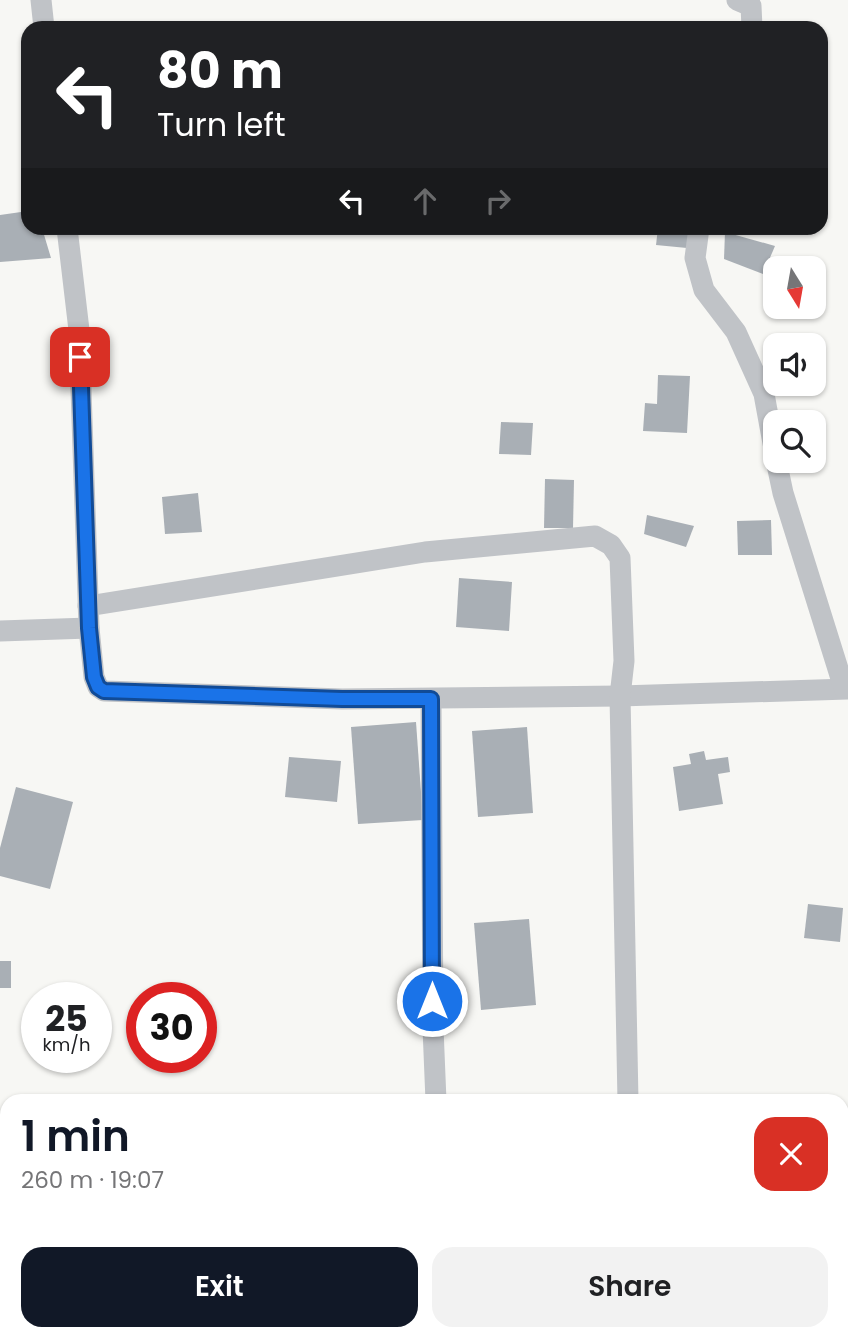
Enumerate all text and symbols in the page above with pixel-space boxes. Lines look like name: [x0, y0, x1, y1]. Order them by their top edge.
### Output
text: 80 m: [157, 37, 283, 105]
icon: left: [42, 49, 133, 140]
text: Turn left: [157, 102, 286, 147]
icon: left: [333, 182, 371, 220]
icon: ahead: [406, 182, 444, 220]
icon: right: [479, 182, 517, 220]
north arrow: [763, 256, 826, 318]
map controls: [763, 256, 826, 473]
pin: [50, 327, 110, 387]
button: sound: [763, 333, 826, 396]
icon: arrive: [61, 338, 99, 376]
button: search: [763, 410, 826, 473]
position arrow: [395, 964, 469, 1038]
speed limit sign: 30: [126, 982, 217, 1073]
text: 25: [45, 994, 88, 1043]
text: km/h: [43, 1032, 90, 1057]
text: 1 min: [21, 1107, 130, 1166]
button: close: [754, 1117, 828, 1191]
text: 260 m · 19:07: [21, 1164, 164, 1196]
button: Exit: [21, 1247, 418, 1327]
button: Share: [432, 1247, 828, 1327]

